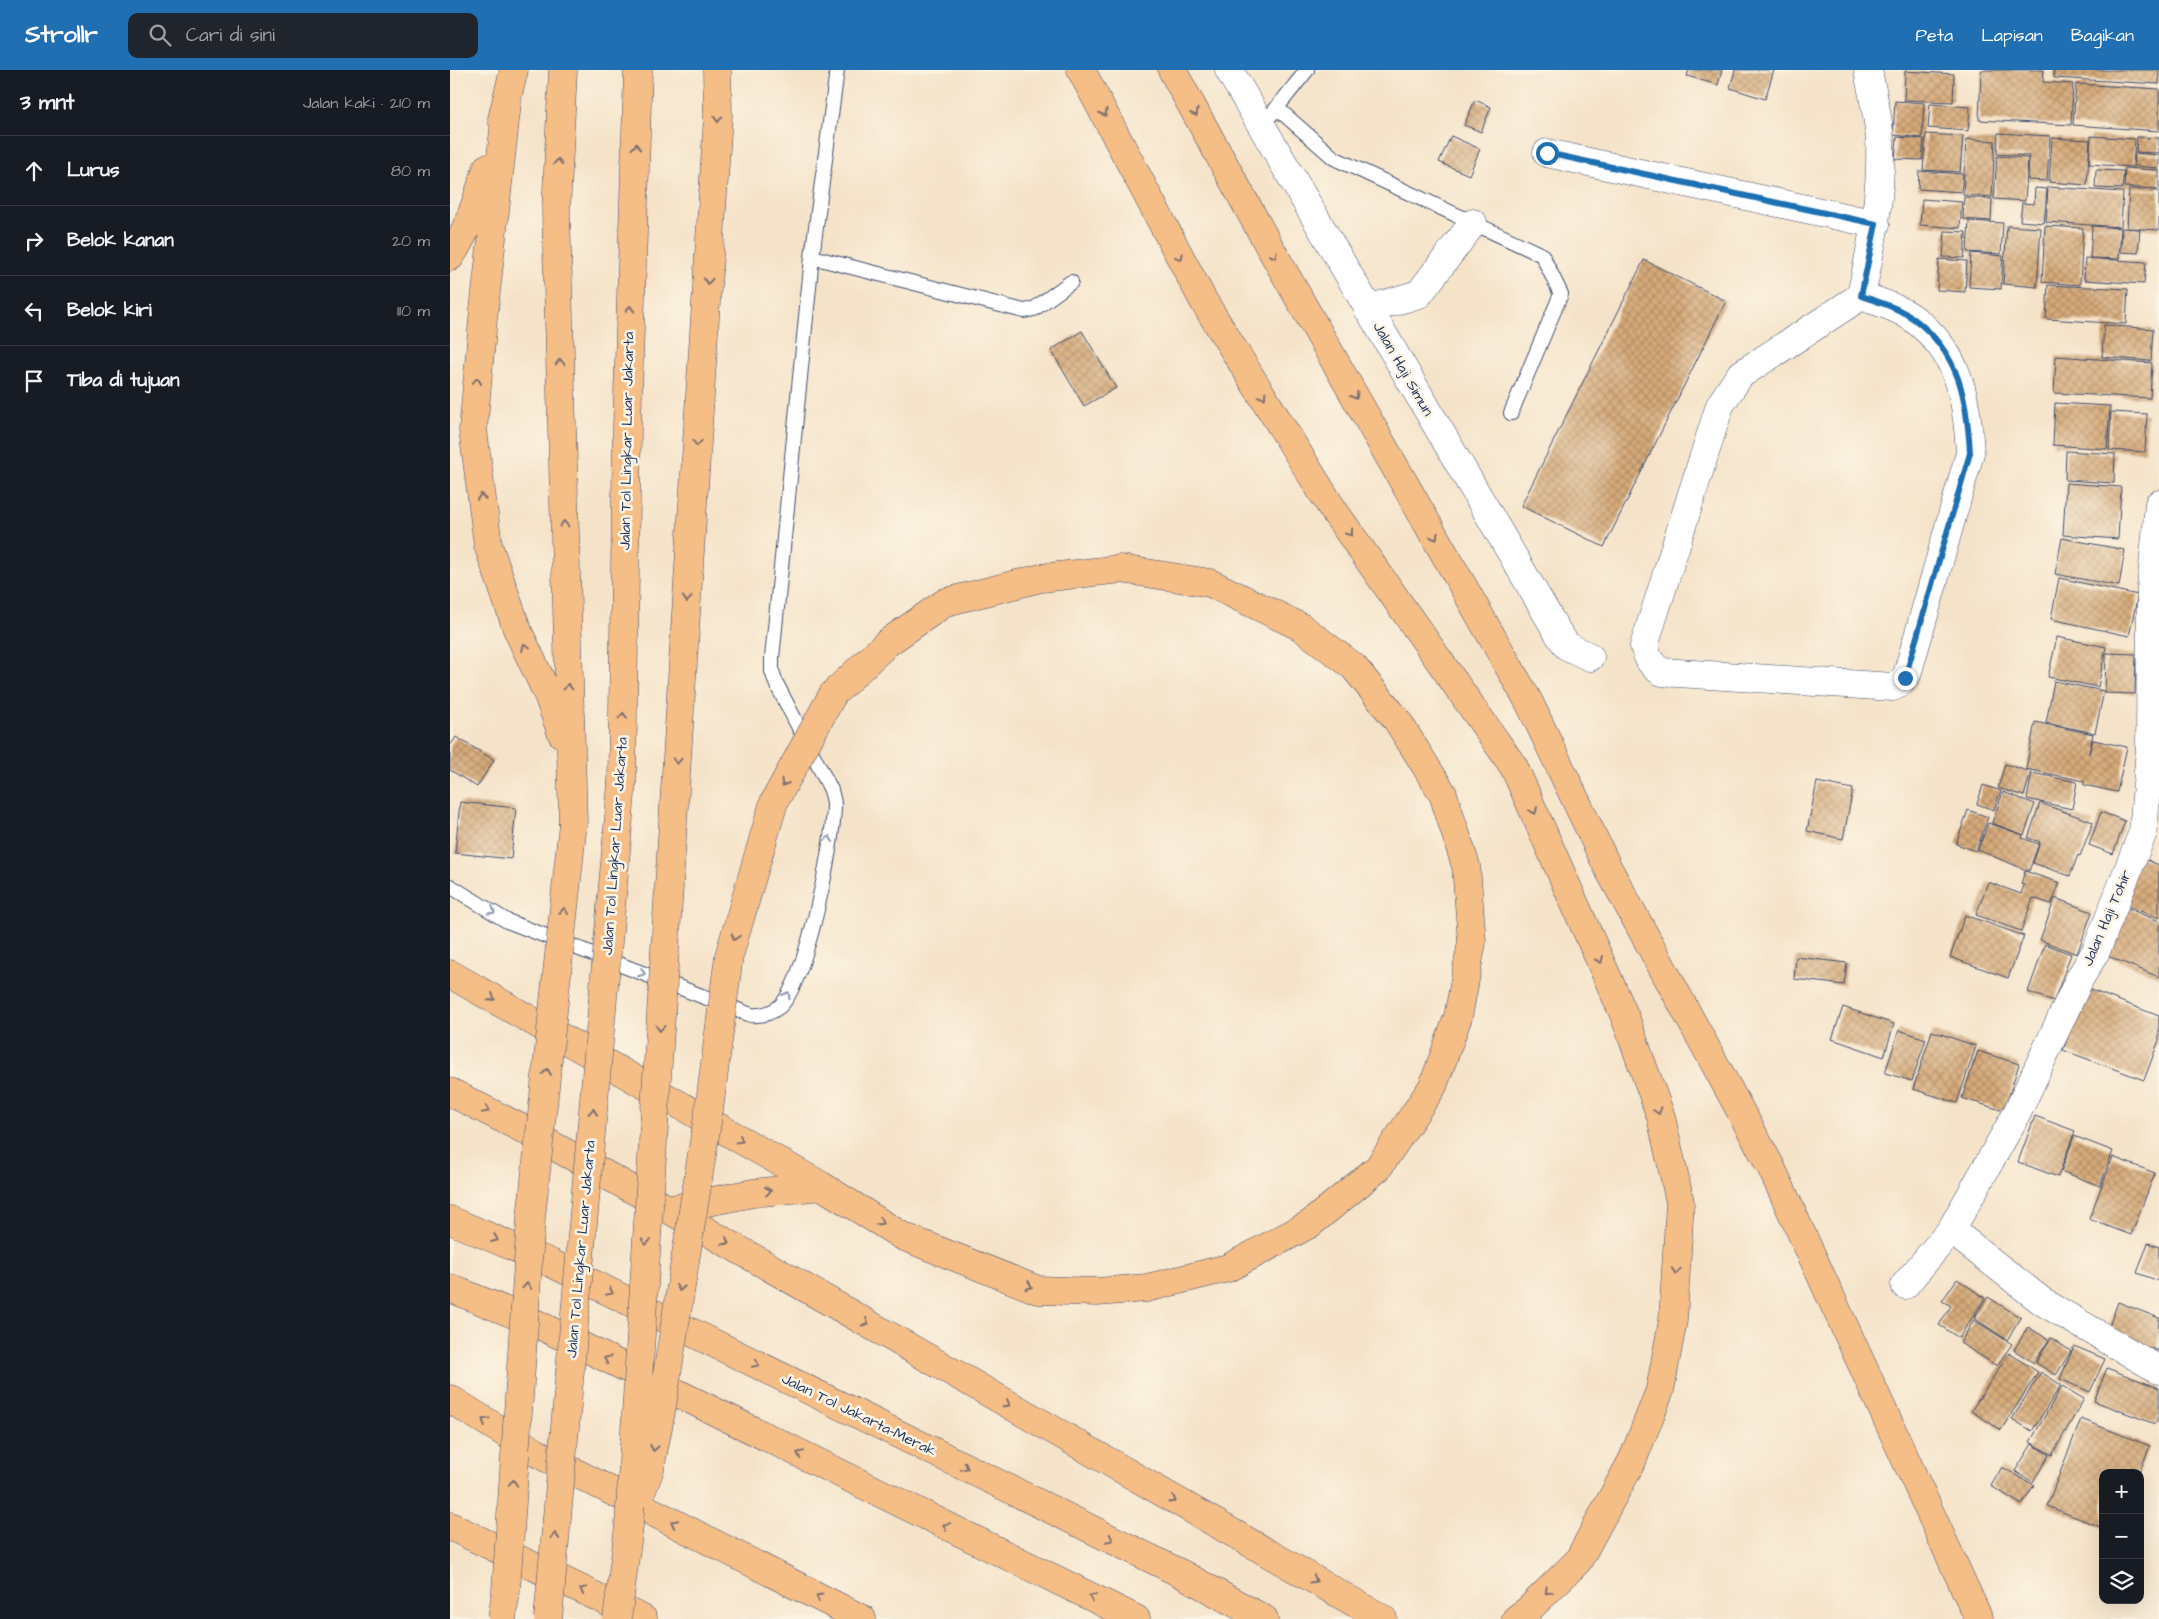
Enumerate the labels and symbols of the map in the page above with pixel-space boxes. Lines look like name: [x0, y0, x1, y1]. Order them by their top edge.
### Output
one-way arrow: [1189, 107, 1199, 116]
one-way arrow: [1098, 108, 1108, 117]
one-way arrow: [713, 115, 723, 123]
one-way arrow: [631, 142, 641, 150]
route start: [1536, 142, 1559, 165]
one-way arrow: [553, 158, 563, 166]
one-way arrow: [1268, 249, 1278, 258]
one-way arrow: [1174, 251, 1184, 260]
one-way arrow: [702, 277, 713, 285]
one-way arrow: [625, 305, 636, 313]
street label: Jalan Haji Simun: [1368, 318, 1439, 420]
street label: Jalan Tol Lingkar Luar Jakarta: [615, 331, 640, 550]
one-way arrow: [555, 358, 565, 366]
one-way arrow: [471, 377, 482, 385]
one-way arrow: [1257, 391, 1266, 400]
one-way arrow: [1348, 391, 1358, 400]
one-way arrow: [692, 439, 703, 447]
one-way arrow: [477, 492, 487, 501]
one-way arrow: [559, 520, 569, 528]
one-way arrow: [1344, 528, 1353, 537]
one-way arrow: [1429, 532, 1439, 541]
one-way arrow: [681, 595, 692, 603]
one-way arrow: [521, 643, 532, 652]
route end: [1894, 667, 1917, 690]
one-way arrow: [563, 683, 574, 691]
one-way arrow: [618, 712, 628, 720]
street label: Jalan Tol Lingkar Luar Jakarta: [597, 736, 634, 956]
one-way arrow: [671, 757, 682, 765]
one-way arrow: [780, 777, 790, 786]
one-way arrow: [1528, 806, 1538, 815]
one-way arrow: [824, 834, 834, 843]
street label: Jalan Haji Tohir: [2077, 867, 2137, 969]
one-way arrow: [486, 905, 495, 915]
one-way arrow: [558, 906, 569, 914]
one-way arrow: [730, 932, 740, 941]
one-way arrow: [1593, 955, 1604, 964]
one-way arrow: [637, 967, 646, 977]
one-way arrow: [781, 991, 791, 1000]
one-way arrow: [487, 992, 496, 1002]
one-way arrow: [654, 1024, 665, 1032]
one-way arrow: [541, 1068, 552, 1076]
one-way arrow: [480, 1104, 489, 1114]
one-way arrow: [1653, 1106, 1663, 1115]
one-way arrow: [587, 1108, 598, 1116]
one-way arrow: [735, 1133, 744, 1143]
street label: Jalan Tol Lingkar Luar Jakarta: [561, 1139, 602, 1359]
one-way arrow: [764, 1186, 772, 1197]
one-way arrow: [874, 1216, 883, 1226]
one-way arrow: [490, 1233, 499, 1244]
one-way arrow: [720, 1236, 729, 1246]
one-way arrow: [641, 1239, 652, 1247]
one-way arrow: [1670, 1267, 1681, 1275]
one-way arrow: [1024, 1280, 1033, 1291]
one-way arrow: [521, 1282, 532, 1290]
one-way arrow: [676, 1283, 686, 1292]
one-way arrow: [605, 1286, 614, 1296]
one-way arrow: [861, 1317, 870, 1327]
one-way arrow: [604, 1355, 613, 1365]
one-way arrow: [751, 1358, 760, 1368]
street label: Jalan Tol Jakarta–Merak: [778, 1368, 940, 1462]
one-way arrow: [1002, 1398, 1011, 1408]
one-way arrow: [482, 1417, 491, 1427]
one-way arrow: [649, 1444, 660, 1452]
one-way arrow: [796, 1450, 805, 1460]
one-way arrow: [960, 1461, 969, 1471]
one-way arrow: [508, 1479, 519, 1487]
one-way arrow: [1168, 1493, 1177, 1503]
one-way arrow: [671, 1519, 680, 1529]
one-way arrow: [942, 1521, 951, 1532]
one-way arrow: [550, 1531, 561, 1539]
one-way arrow: [1105, 1533, 1114, 1543]
one-way arrow: [1309, 1574, 1318, 1584]
one-way arrow: [1545, 1585, 1554, 1594]
one-way arrow: [579, 1586, 588, 1596]
one-way arrow: [815, 1593, 824, 1603]
one-way arrow: [1088, 1593, 1097, 1603]

